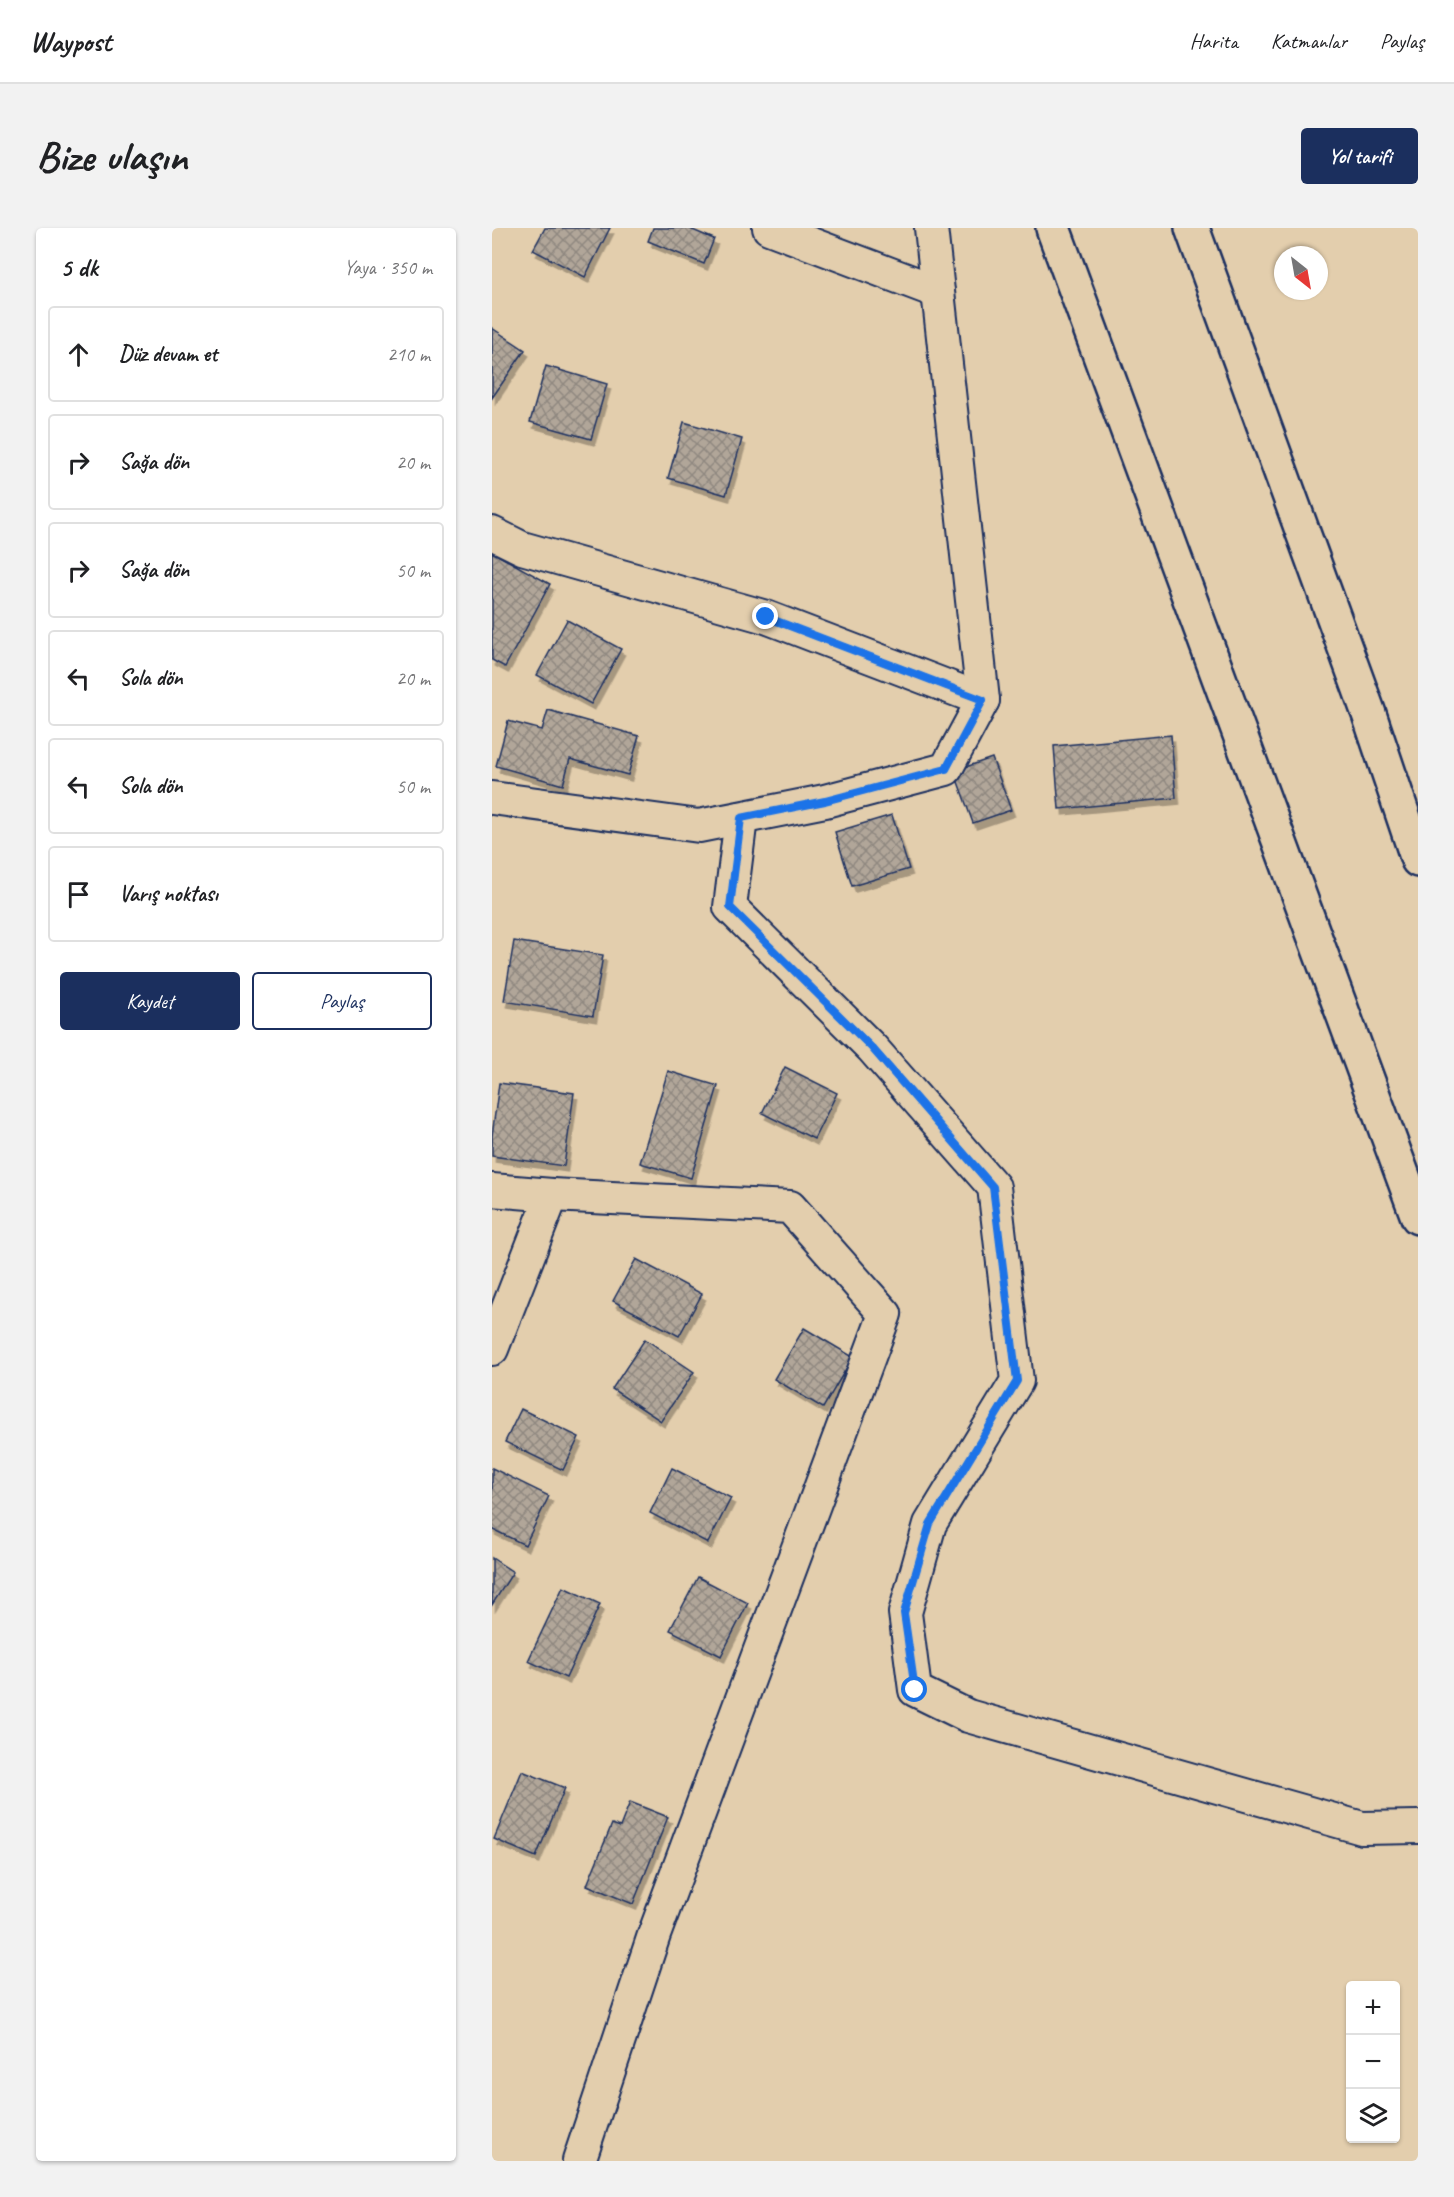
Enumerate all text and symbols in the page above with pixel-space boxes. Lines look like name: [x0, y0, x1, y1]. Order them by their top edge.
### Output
text: Waypost: [30, 24, 111, 59]
text: Harita: [1190, 28, 1238, 54]
text: Katmanlar: [1271, 28, 1347, 54]
text: Paylaş: [1380, 28, 1424, 54]
button: Yol tarifi: [1301, 128, 1418, 184]
text: Bize ulaşın: [36, 130, 187, 183]
north arrow: [1274, 246, 1328, 300]
text: 5 dk: [60, 251, 98, 284]
text: Yaya · 350 m: [344, 255, 432, 280]
icon: ahead: [62, 338, 95, 371]
text: Düz devam et: [119, 340, 217, 368]
text: 210 m: [387, 342, 430, 367]
icon: right: [62, 446, 95, 479]
text: Sağa dön: [119, 448, 189, 476]
text: 20 m: [396, 450, 430, 475]
icon: right: [62, 554, 95, 587]
text: Sağa dön: [119, 556, 189, 584]
text: 50 m: [396, 558, 430, 583]
route end: [752, 603, 778, 629]
icon: left: [62, 662, 95, 695]
text: Sola dön: [119, 664, 183, 692]
text: 20 m: [396, 666, 430, 691]
icon: left: [62, 770, 95, 803]
text: Sola dön: [119, 772, 183, 800]
text: 50 m: [396, 774, 430, 799]
icon: arrive: [62, 878, 95, 911]
text: Varış noktası: [119, 880, 218, 908]
button: Kaydet: [60, 972, 240, 1030]
button: Paylaş: [252, 972, 432, 1030]
route start: [901, 1676, 927, 1702]
map controls: [1346, 1981, 1400, 2143]
button: +: [1346, 1981, 1400, 2035]
button: −: [1346, 2035, 1400, 2089]
button: layers: [1346, 2089, 1400, 2143]

